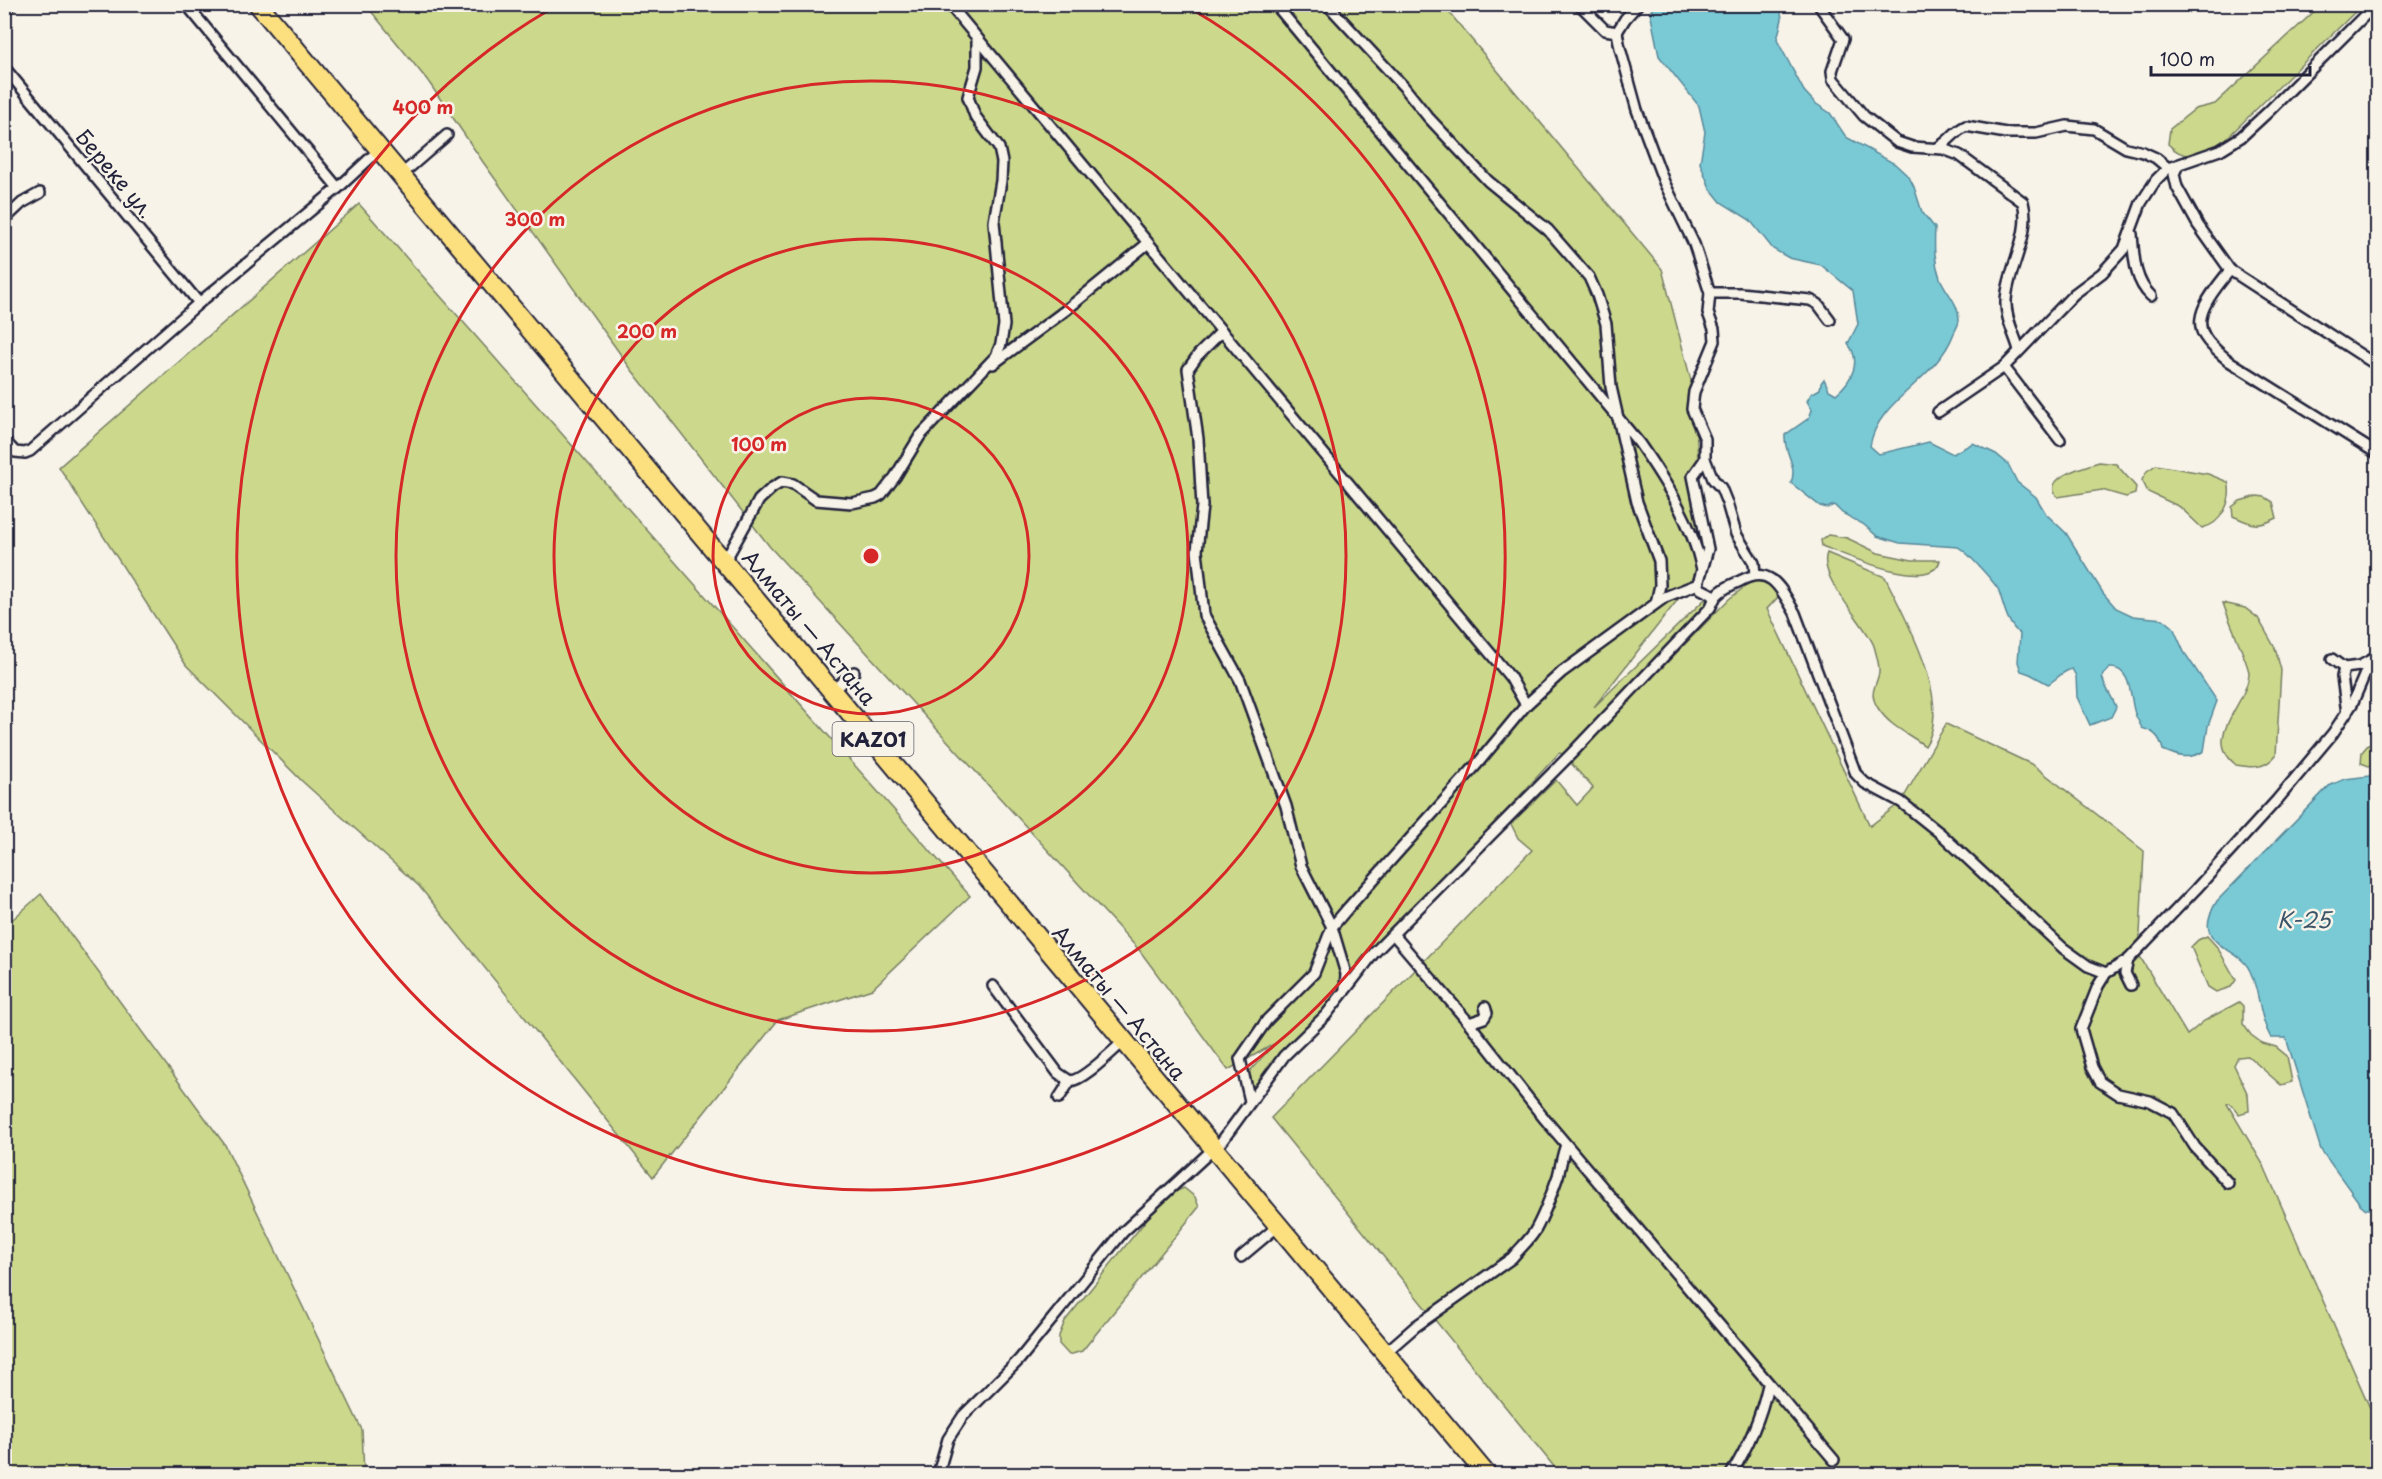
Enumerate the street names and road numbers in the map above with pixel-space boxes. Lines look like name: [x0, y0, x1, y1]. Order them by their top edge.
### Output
street label: Береке ул.: [69, 121, 163, 225]
street label: Алматы — Астана: [735, 542, 885, 712]
road number: KАZ01: [832, 722, 914, 756]
street label: Алматы — Астана: [1045, 917, 1195, 1087]

